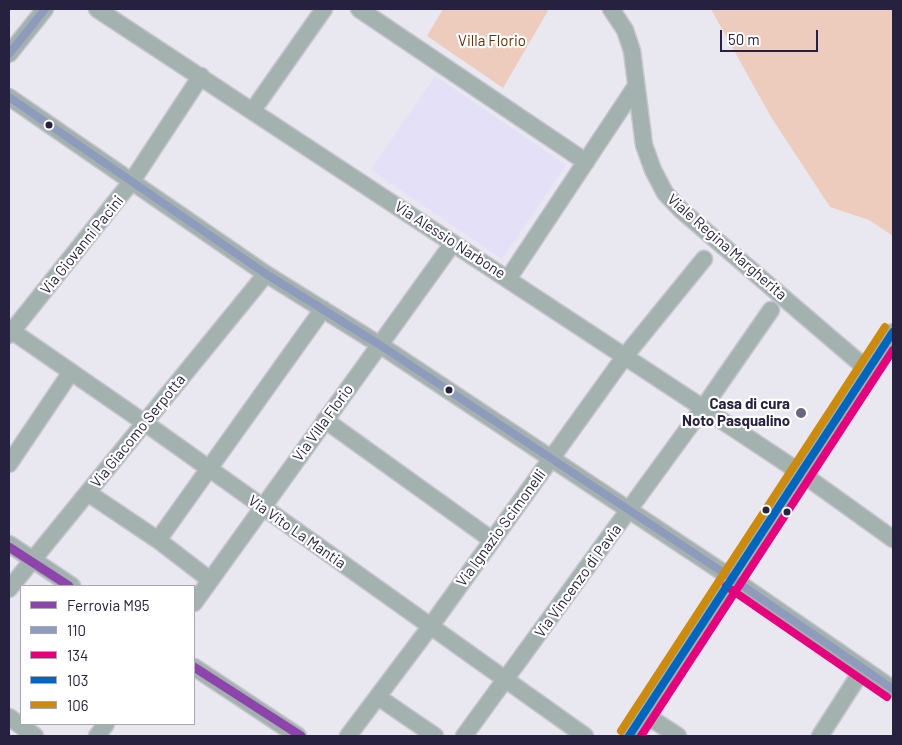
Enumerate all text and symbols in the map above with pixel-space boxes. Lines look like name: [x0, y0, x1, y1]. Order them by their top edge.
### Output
scale bar: [722, 20, 820, 52]
text: 50 m: [728, 30, 760, 48]
park label: Villa Florio: [458, 32, 526, 50]
unlabelled marker: [44, 120, 54, 130]
street label: Viale Regina Margherita: [664, 190, 790, 304]
street label: Via Giovanni Pacini: [37, 192, 127, 298]
street label: Via Alessio Narbone: [391, 197, 509, 283]
street label: Via Giacomo Serpotta: [87, 371, 189, 491]
street label: Via Villa Florio: [289, 381, 357, 465]
unlabelled marker: [444, 385, 454, 395]
place label: Casa di cura Noto Pasqualino: [682, 395, 790, 430]
marker: Casa di cura Noto Pasqualino: [794, 406, 808, 420]
street label: Via Ignazio Scimonelli: [453, 466, 549, 590]
street label: Via Vito La Mantia: [245, 492, 349, 572]
unlabelled marker: [761, 505, 771, 515]
unlabelled marker: [782, 507, 792, 517]
street label: Via Vincenzo di Pavia: [531, 521, 625, 641]
legend: [20, 585, 195, 725]
text: Ferrovia M95: [67, 596, 150, 614]
text: 110: [67, 621, 86, 639]
text: 134: [67, 646, 88, 664]
text: 103: [67, 671, 88, 689]
text: 106: [67, 696, 88, 714]

